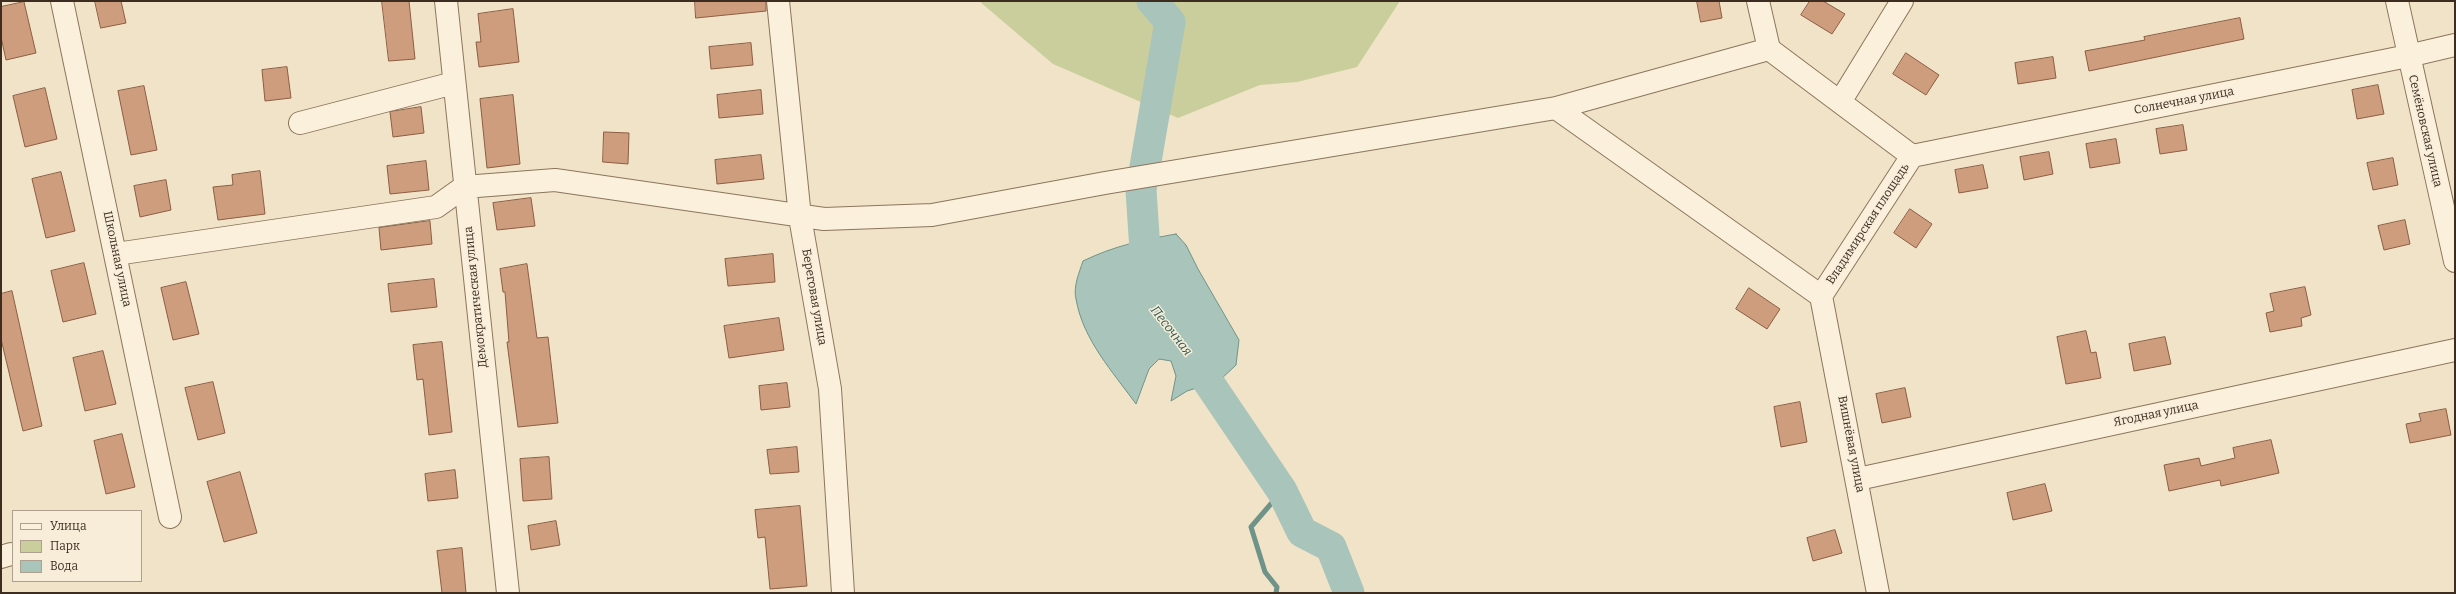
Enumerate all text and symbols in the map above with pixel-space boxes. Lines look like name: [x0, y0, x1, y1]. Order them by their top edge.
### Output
street label: Семёновская улица: [2405, 73, 2445, 189]
street label: Солнечная улица: [2133, 84, 2235, 118]
street label: Владимирская площадь: [1823, 161, 1913, 287]
street label: Школьная улица: [100, 210, 134, 308]
street label: Демократическая улица: [461, 226, 491, 368]
street label: Береговая улица: [798, 248, 830, 346]
water label: Песочная: [1147, 303, 1195, 359]
street label: Вишнёвая улица: [1835, 394, 1867, 494]
street label: Ягодная улица: [2112, 398, 2200, 430]
legend: [12, 510, 142, 582]
text: Улица: [50, 519, 86, 533]
text: Парк: [50, 539, 80, 553]
text: Вода: [50, 559, 78, 573]

